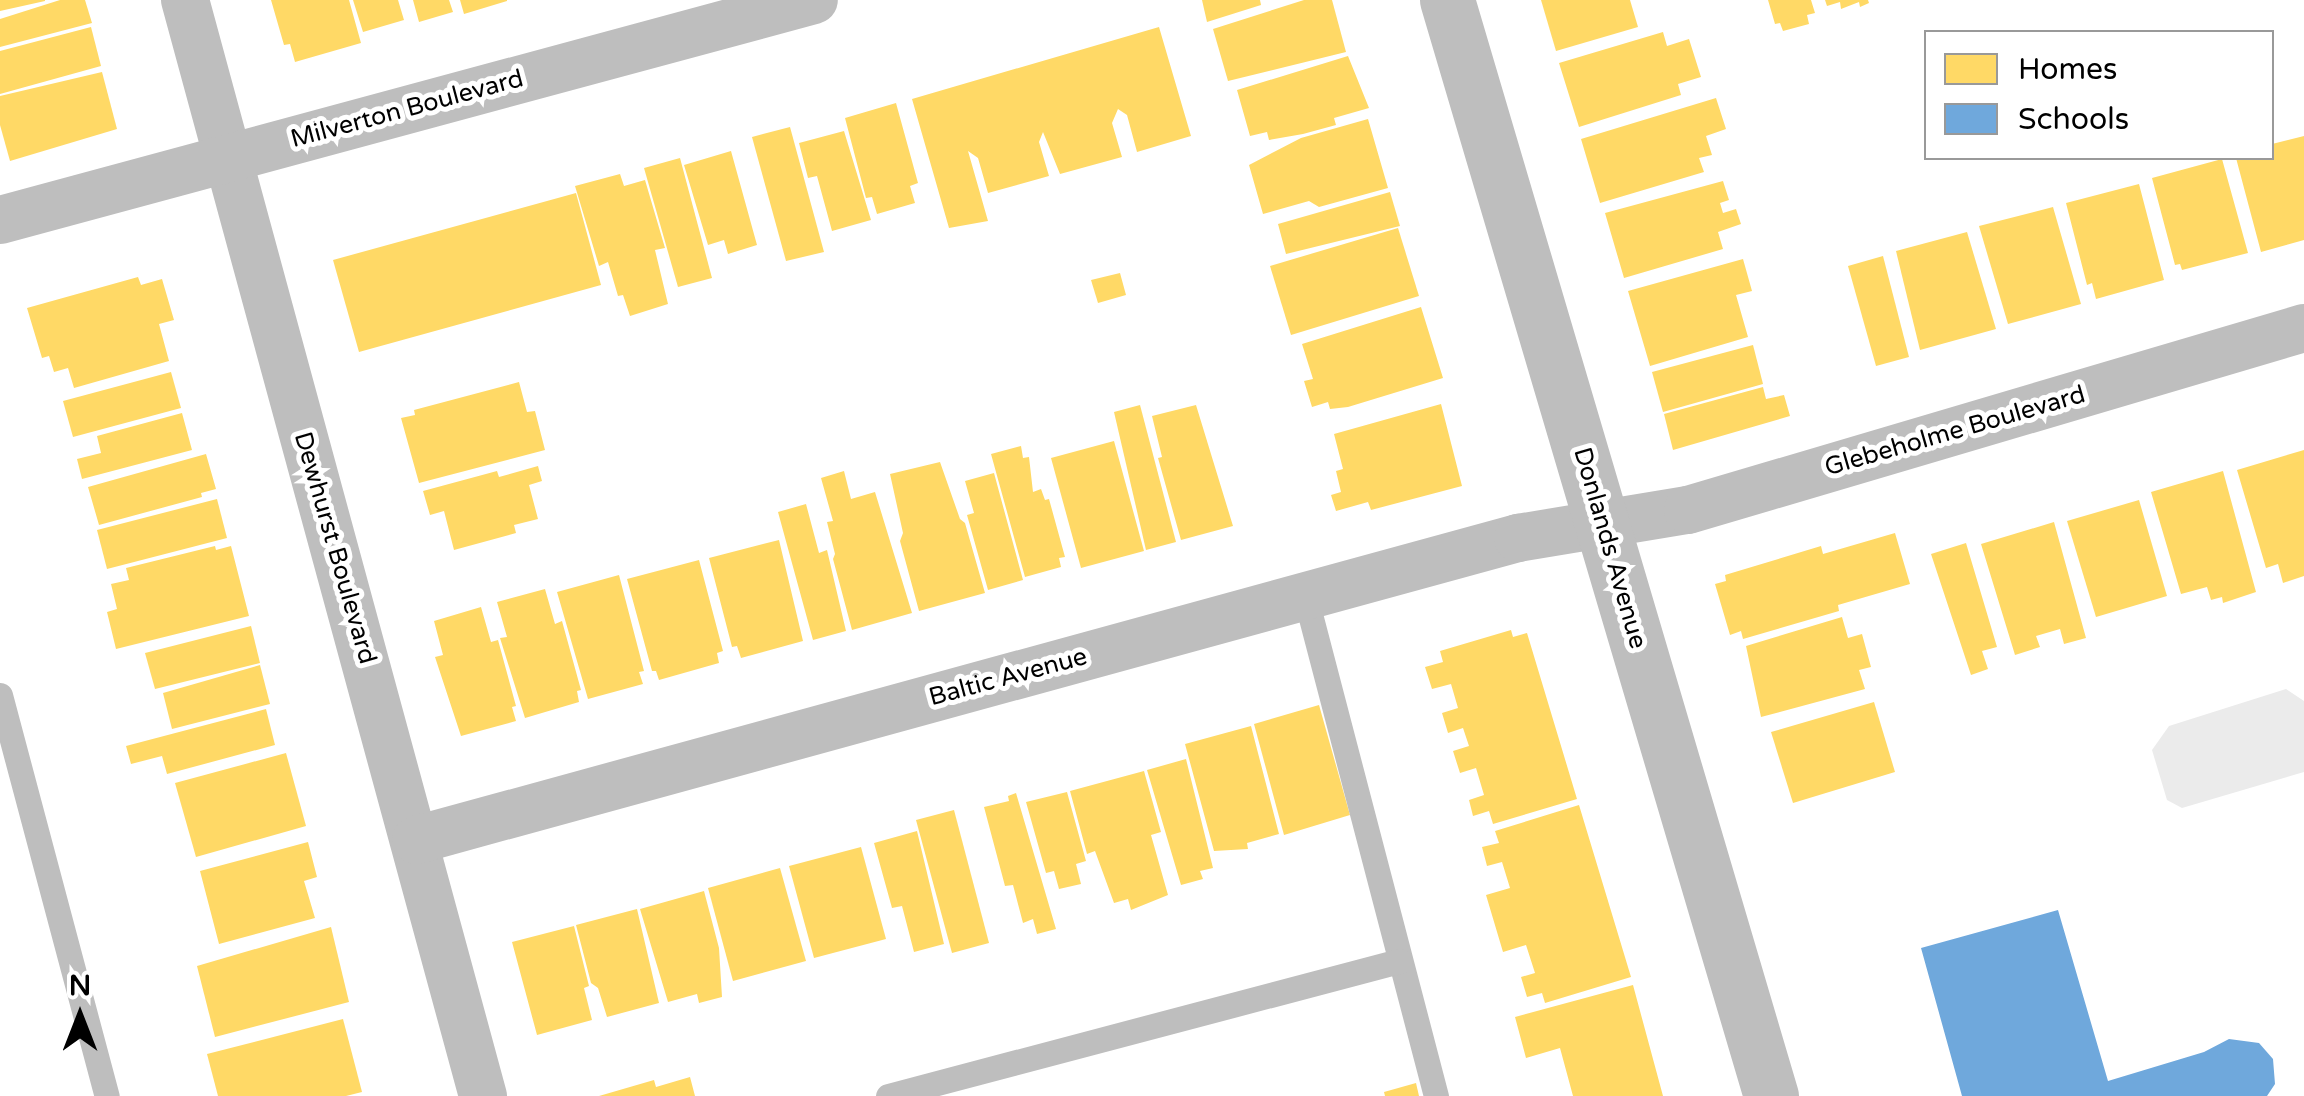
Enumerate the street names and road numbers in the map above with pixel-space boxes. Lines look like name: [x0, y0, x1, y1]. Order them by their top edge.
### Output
street label: Milverton Boulevard: [287, 64, 527, 154]
street label: Glebeholme Boulevard: [1821, 379, 2089, 483]
street label: Dewhurst Boulevard: [288, 429, 382, 667]
street label: Donlands Avenue: [1567, 444, 1653, 652]
street label: Baltic Avenue: [926, 641, 1090, 713]

